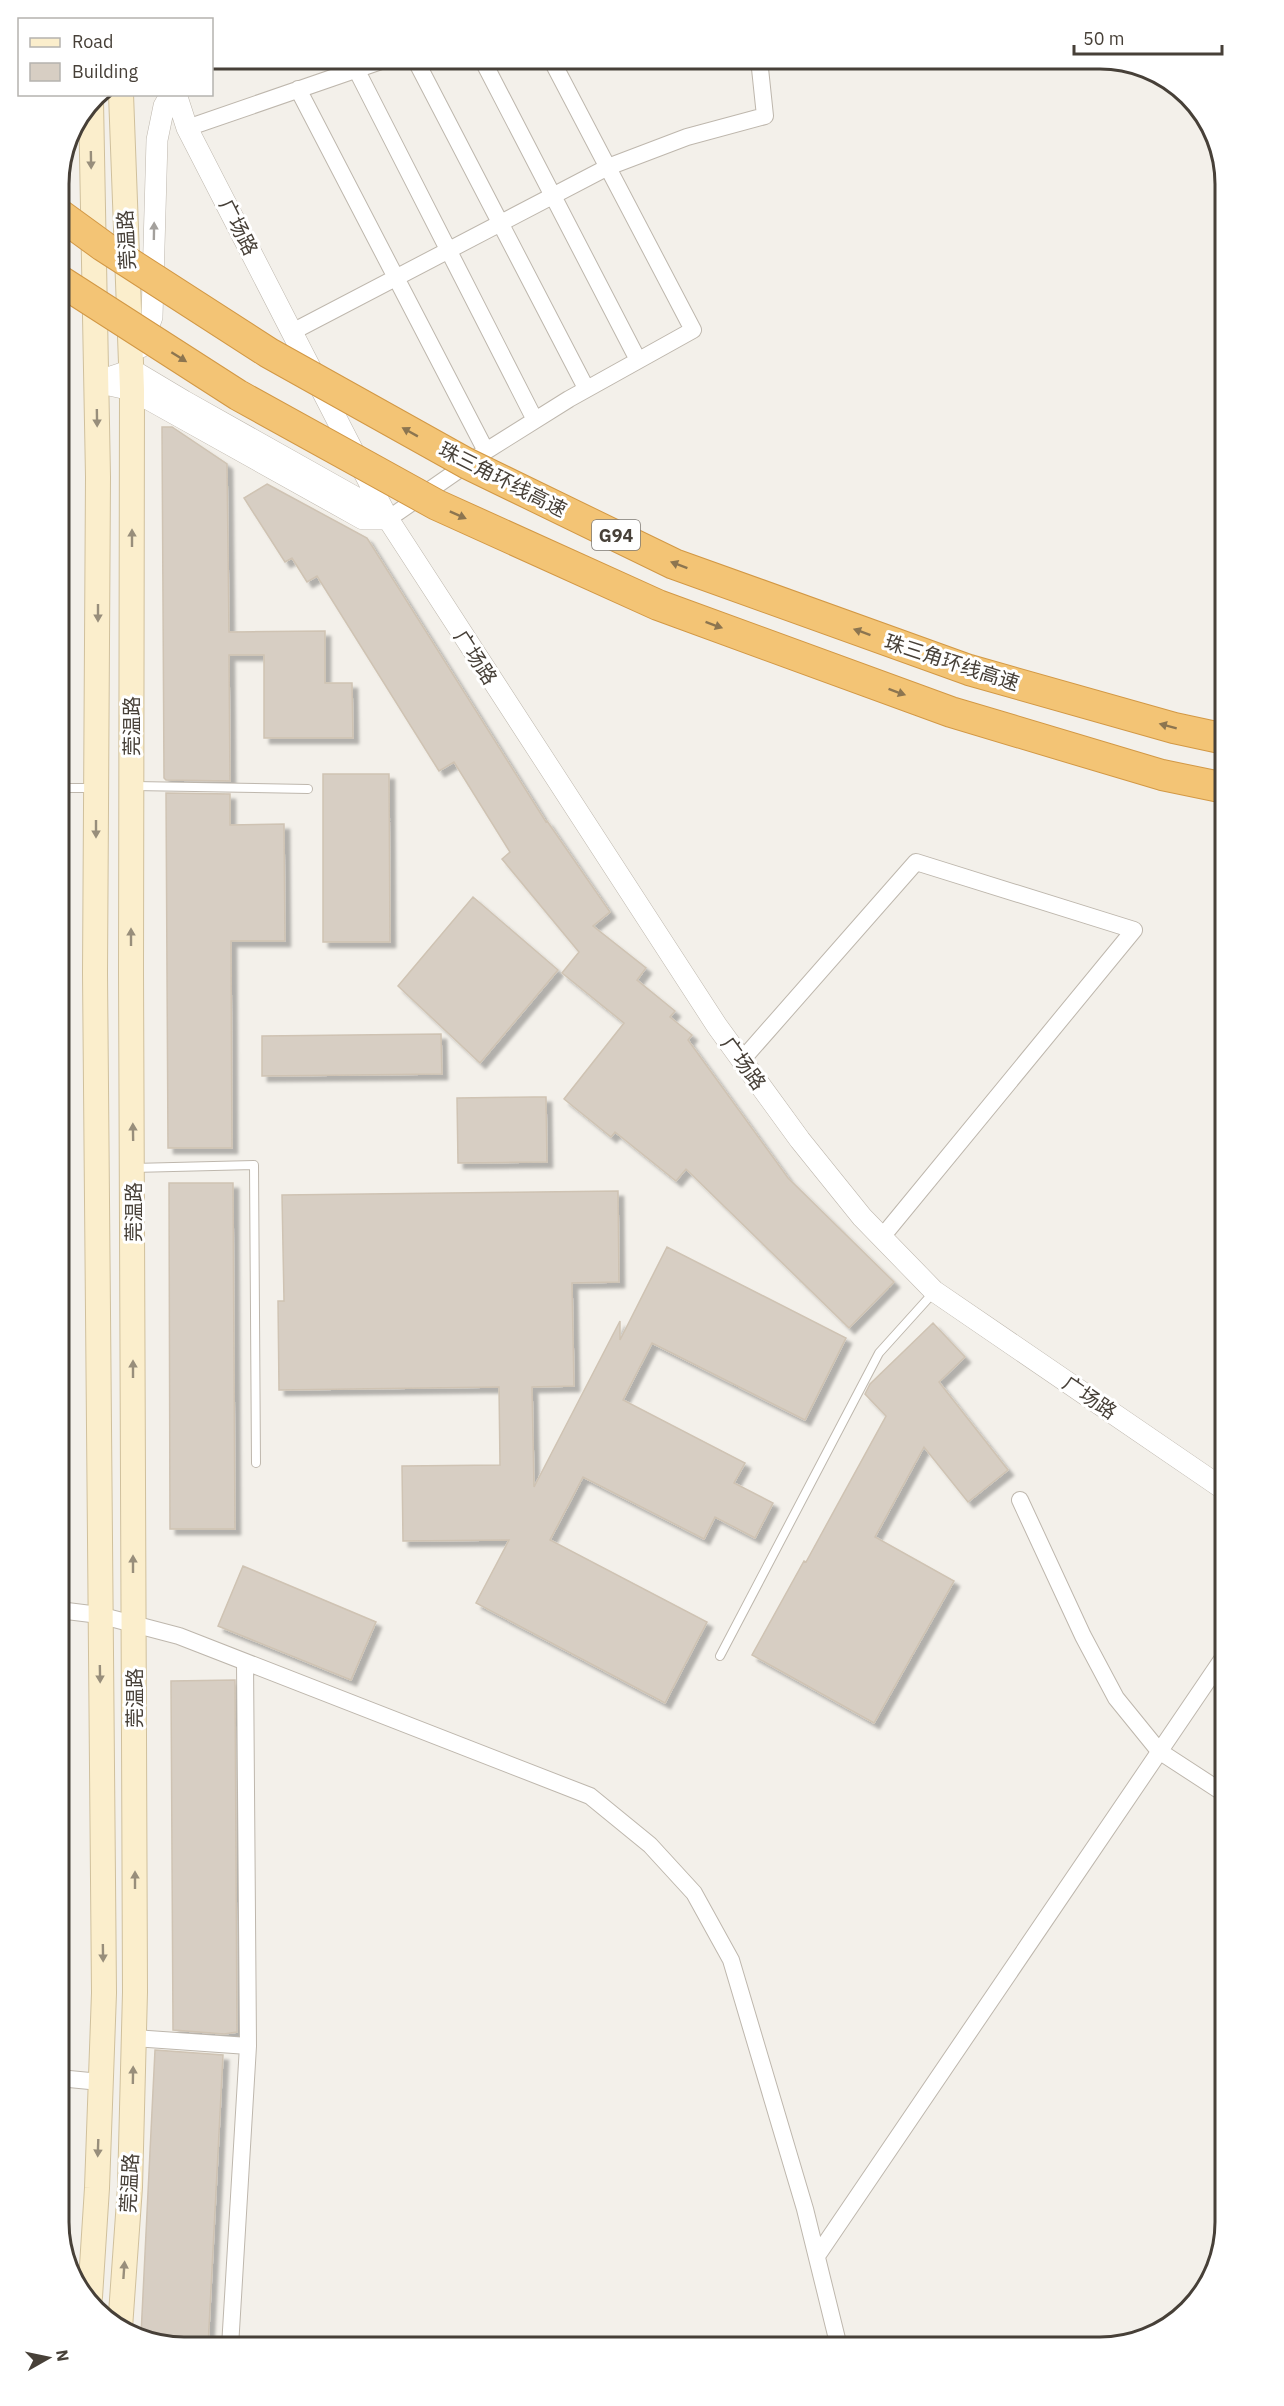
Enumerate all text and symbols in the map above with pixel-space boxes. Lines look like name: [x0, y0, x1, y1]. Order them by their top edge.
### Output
legend: [18, 18, 213, 96]
scale bar: [1074, 18, 1222, 56]
text: 50 m: [1083, 27, 1125, 50]
text: Road: [72, 30, 113, 53]
text: Building: [72, 60, 139, 83]
one-way arrow: [86, 150, 96, 169]
street label: 广场路: [213, 194, 265, 260]
street label: 莞温路: [111, 209, 141, 271]
one-way arrow: [149, 222, 159, 241]
one-way arrow: [171, 352, 187, 363]
one-way arrow: [92, 408, 102, 427]
one-way arrow: [402, 426, 418, 437]
street label: 珠三角环线高速: [435, 435, 571, 523]
one-way arrow: [450, 510, 468, 520]
road number: G94: [592, 520, 640, 550]
one-way arrow: [127, 529, 137, 548]
one-way arrow: [669, 560, 687, 570]
one-way arrow: [93, 603, 103, 622]
one-way arrow: [705, 621, 723, 631]
street label: 广场路: [448, 624, 504, 690]
one-way arrow: [853, 626, 871, 636]
street label: 珠三角环线高速: [881, 628, 1023, 696]
one-way arrow: [888, 688, 906, 698]
street label: 莞温路: [118, 696, 145, 756]
one-way arrow: [1159, 721, 1177, 730]
one-way arrow: [91, 819, 101, 838]
one-way arrow: [126, 928, 136, 947]
street label: 广场路: [715, 1031, 773, 1095]
one-way arrow: [128, 1123, 137, 1142]
street label: 莞温路: [120, 1182, 147, 1242]
one-way arrow: [128, 1360, 138, 1379]
street label: 广场路: [1058, 1369, 1122, 1425]
one-way arrow: [128, 1555, 138, 1574]
one-way arrow: [95, 1664, 105, 1683]
street label: 莞温路: [121, 1668, 148, 1728]
one-way arrow: [130, 1871, 140, 1890]
one-way arrow: [98, 1943, 108, 1962]
one-way arrow: [128, 2066, 138, 2085]
one-way arrow: [93, 2138, 103, 2157]
street label: 莞温路: [114, 2152, 144, 2214]
one-way arrow: [120, 2261, 129, 2280]
north arrow: [18, 2328, 78, 2388]
text: N: [52, 2348, 74, 2363]

